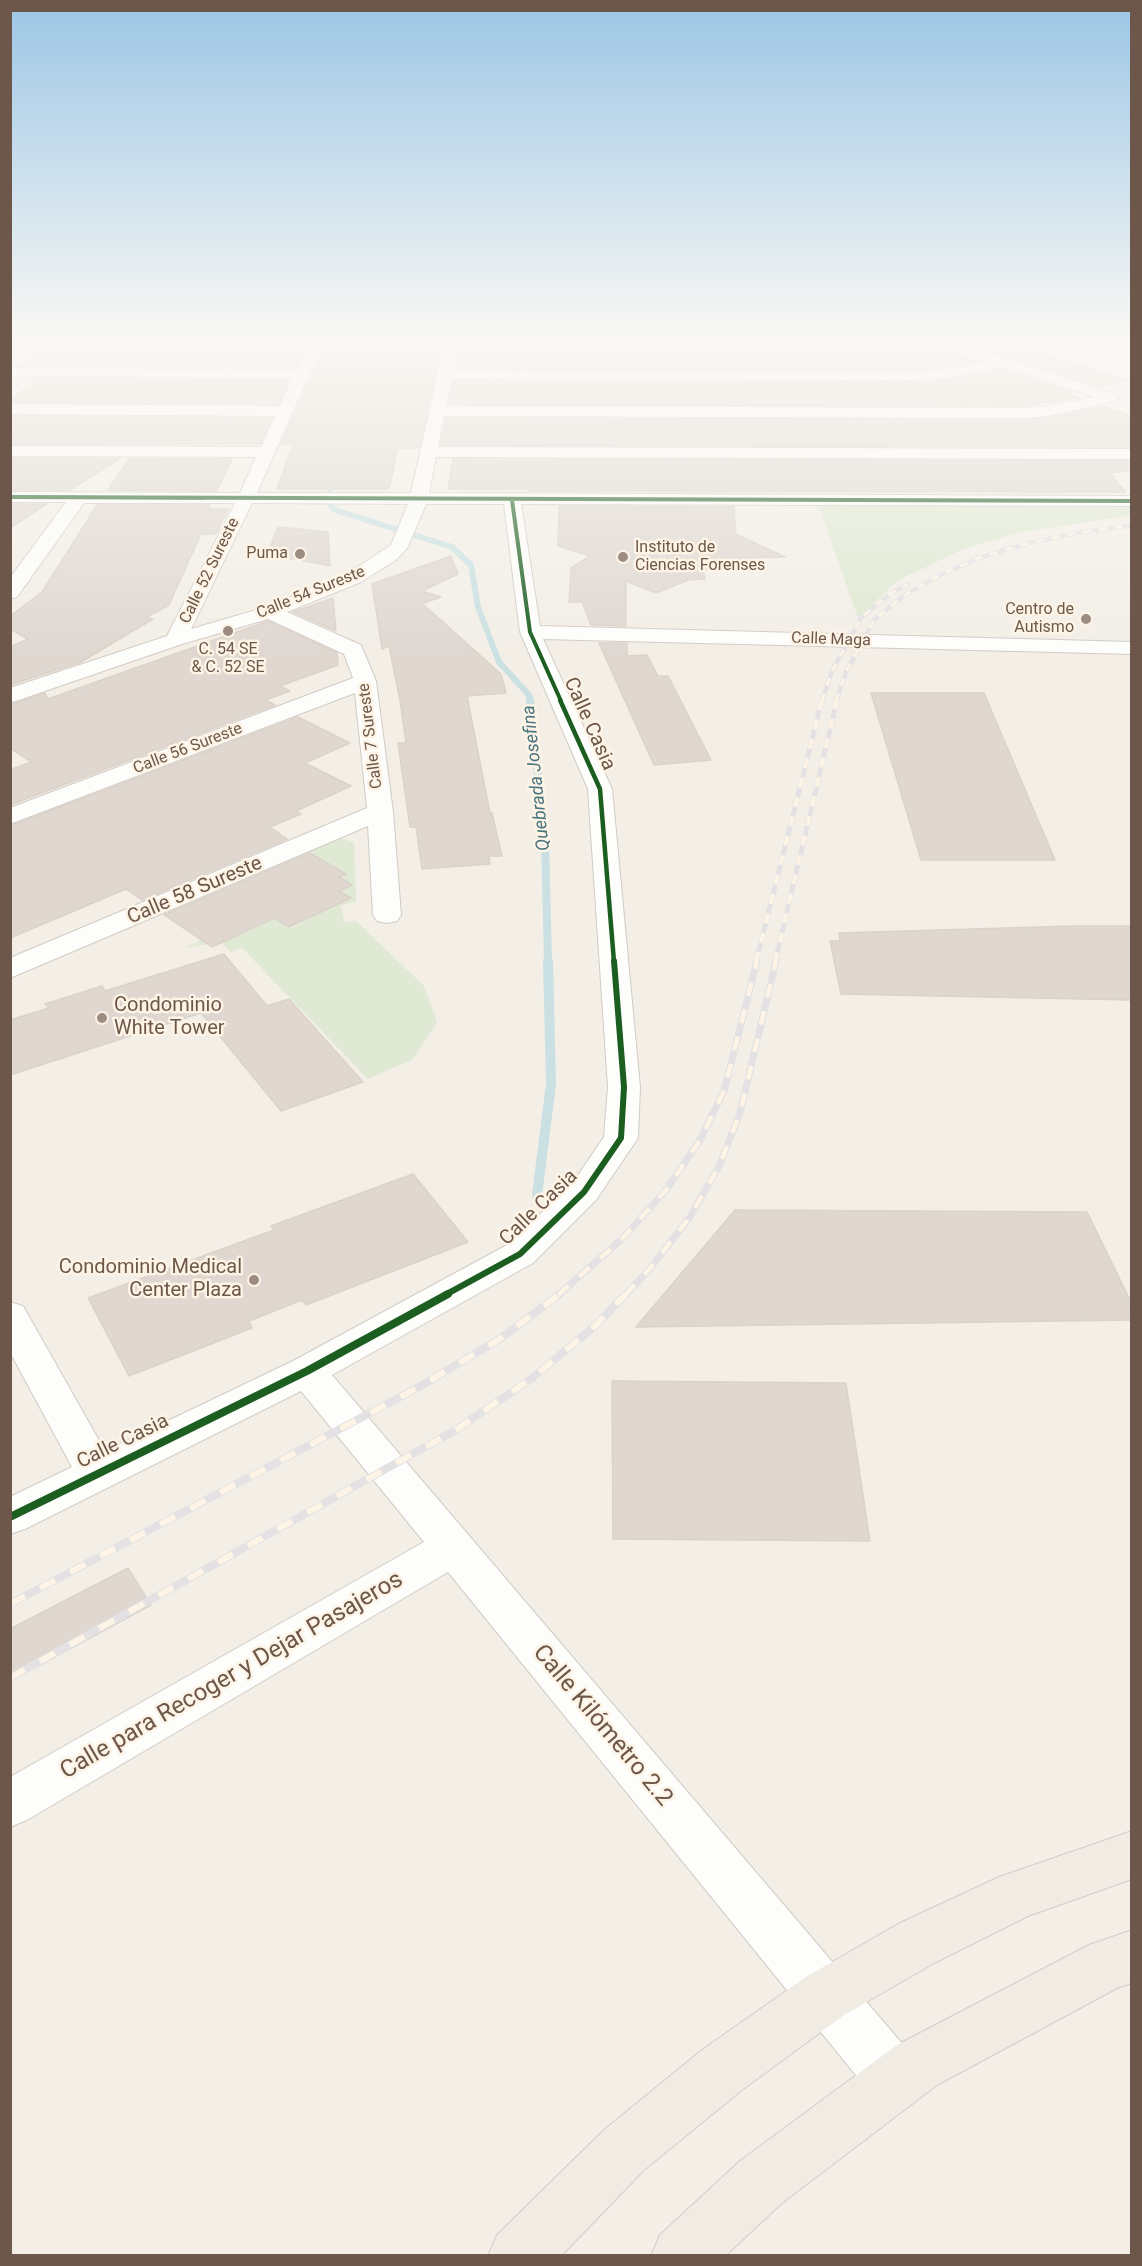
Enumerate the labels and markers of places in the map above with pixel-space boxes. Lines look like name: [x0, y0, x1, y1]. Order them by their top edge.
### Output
place label: Instituto de Ciencias Forenses: [635, 538, 765, 576]
place label: Puma: [246, 544, 288, 564]
marker: Puma: [293, 547, 307, 561]
marker: Instituto de Ciencias Forenses: [616, 550, 630, 564]
place label: Centro de Autismo: [1005, 600, 1074, 638]
marker: Centro de Autismo: [1079, 612, 1093, 626]
marker: C. 54 SE & C. 52 SE: [221, 624, 235, 638]
place label: C. 54 SE & C. 52 SE: [191, 640, 265, 678]
place label: Condominio White Tower: [114, 994, 225, 1041]
marker: Condominio White Tower: [95, 1011, 109, 1025]
place label: Condominio Medical Center Plaza: [59, 1256, 242, 1303]
marker: Condominio Medical Center Plaza: [247, 1273, 261, 1287]

